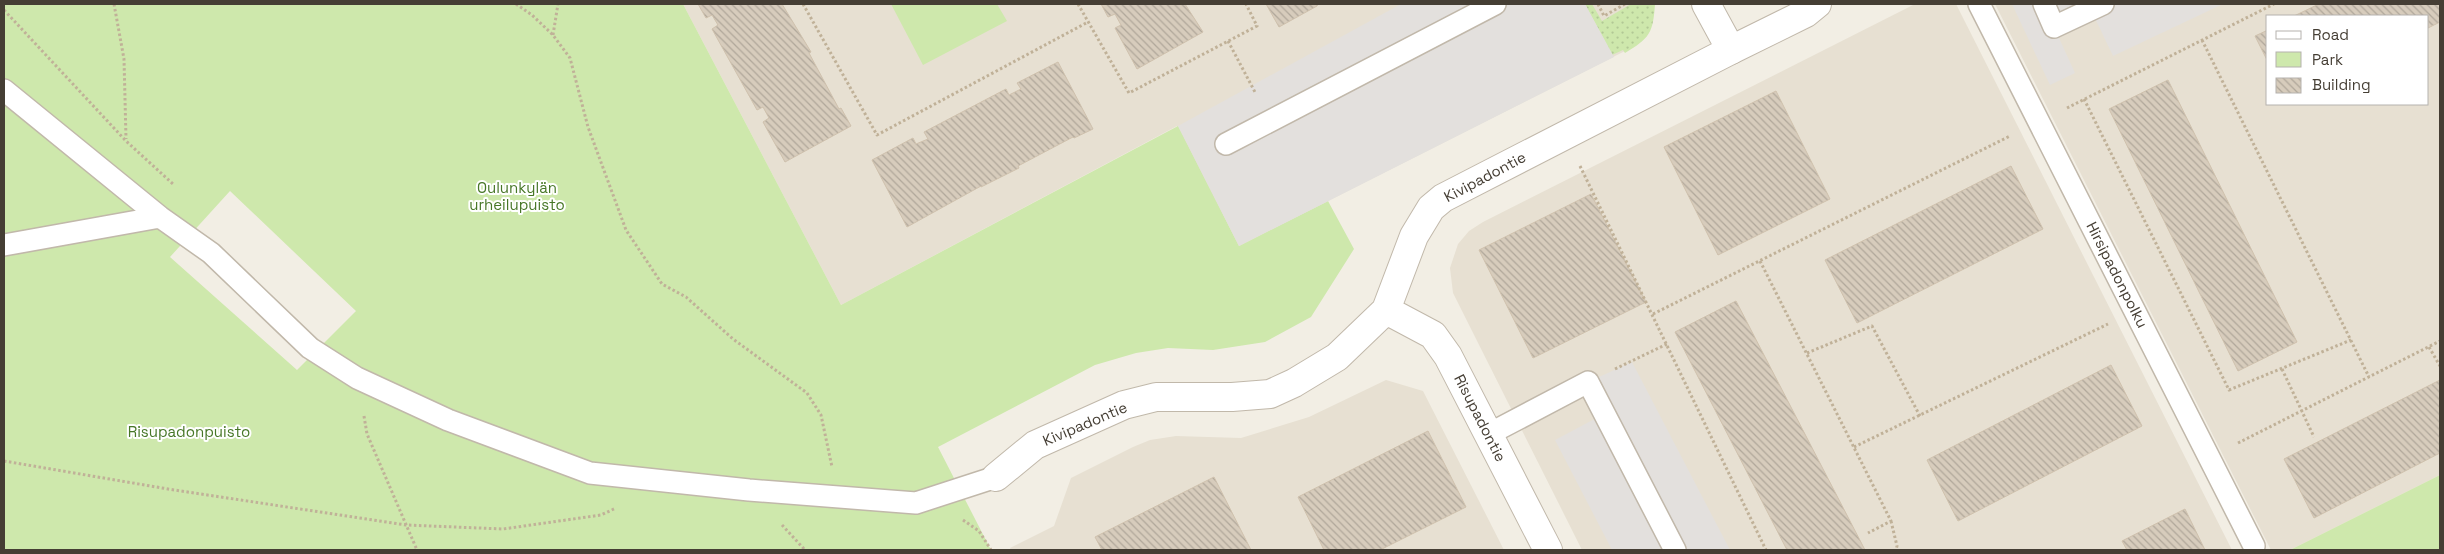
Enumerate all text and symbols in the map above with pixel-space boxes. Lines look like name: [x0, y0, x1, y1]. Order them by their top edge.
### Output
legend: [2266, 15, 2429, 105]
text: Road: [2312, 25, 2349, 44]
text: Park: [2312, 50, 2343, 69]
text: Building: [2312, 75, 2371, 94]
street label: Kivipadontie: [1441, 147, 1529, 206]
park label: Oulunkylän urheilupuisto: [469, 178, 565, 214]
street label: Hirsipadonpolku: [2082, 218, 2152, 331]
street label: Risupadontie: [1450, 371, 1511, 465]
street label: Kivipadontie: [1040, 397, 1130, 450]
park label: Risupadonpuisto: [128, 422, 250, 441]

